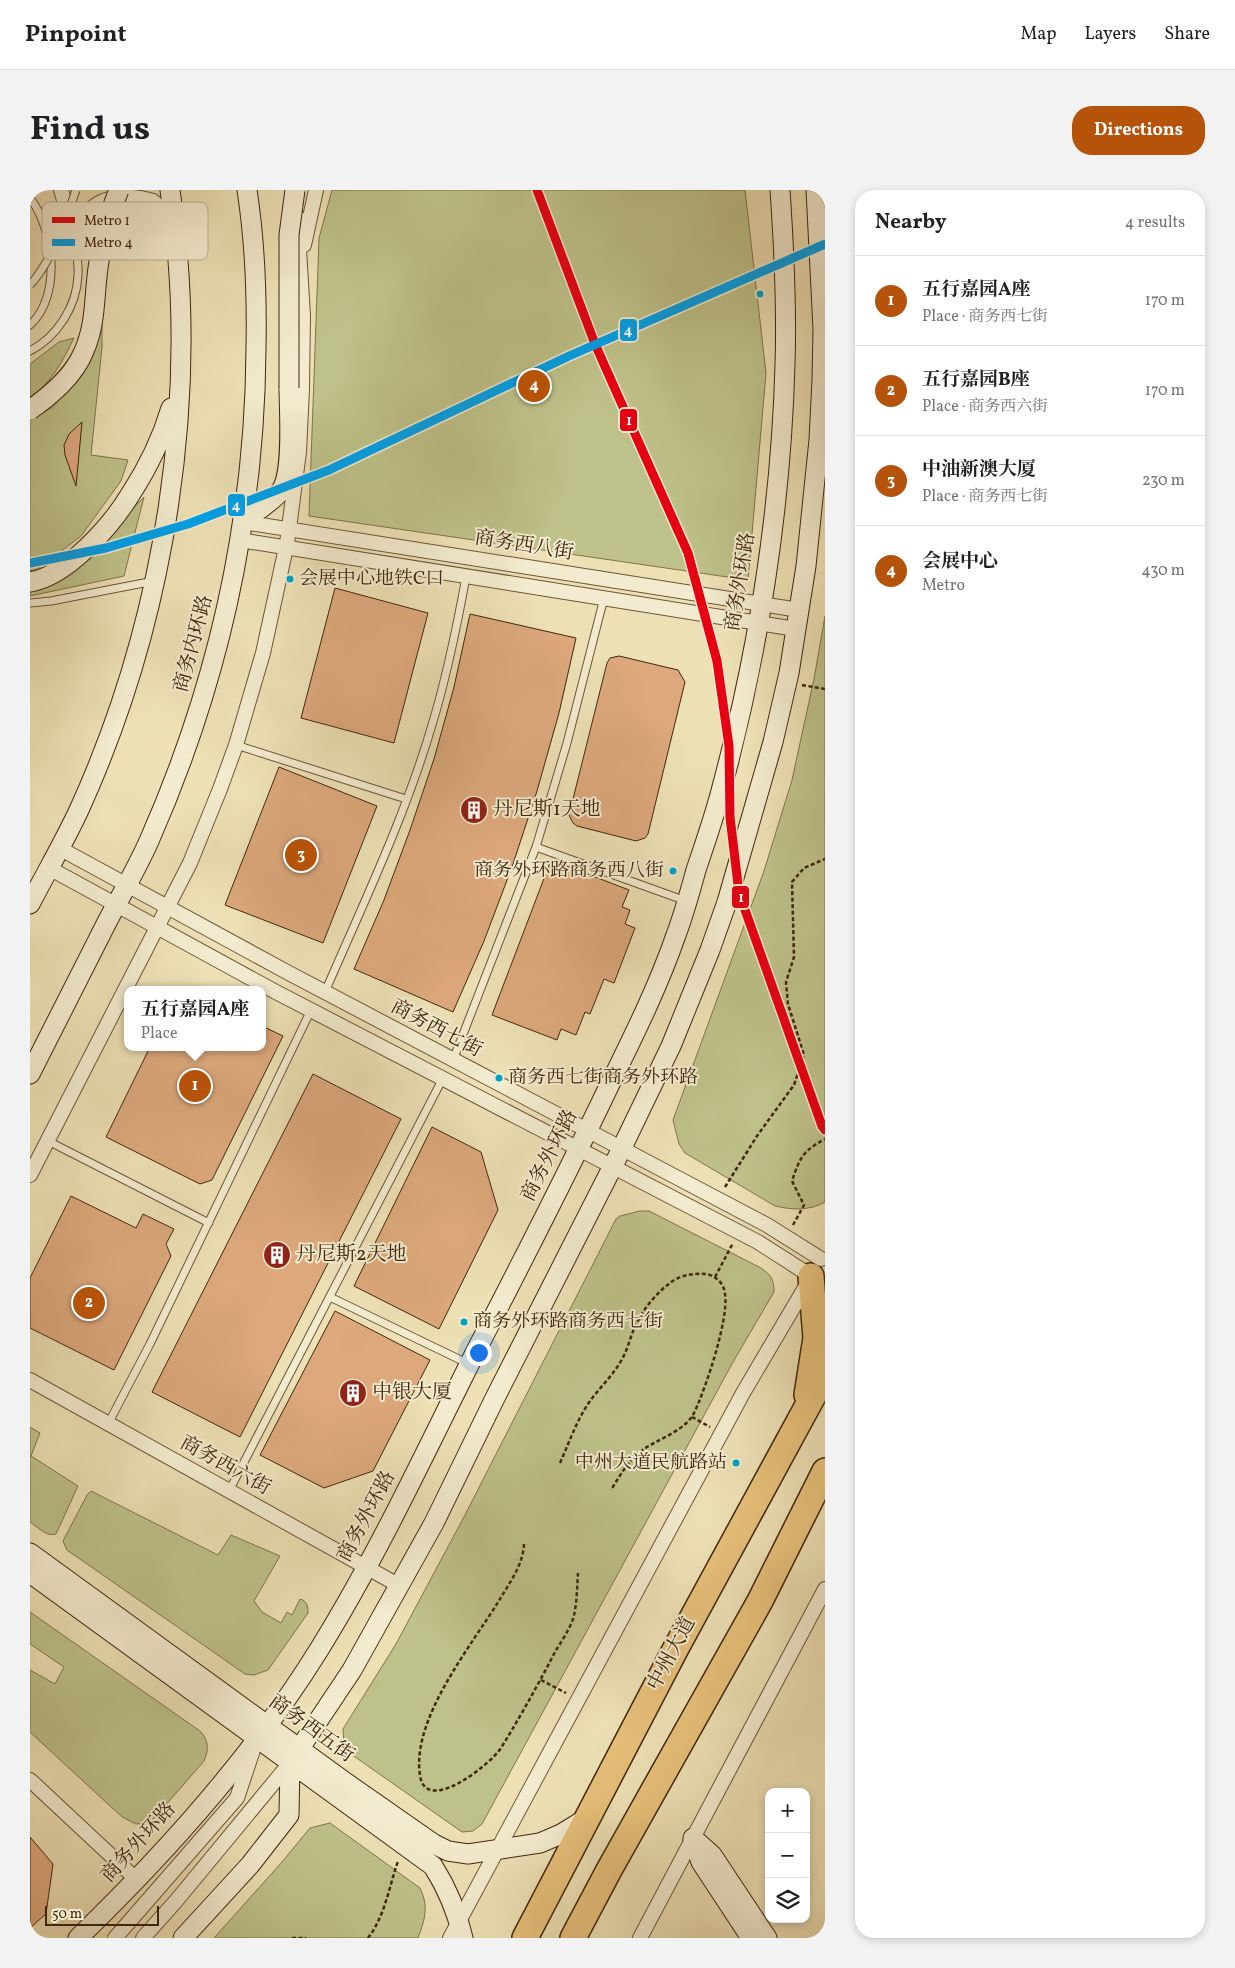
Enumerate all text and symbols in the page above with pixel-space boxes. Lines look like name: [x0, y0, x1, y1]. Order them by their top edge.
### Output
text: Pinpoint: [25, 18, 127, 52]
text: Map: [1020, 22, 1056, 47]
text: Layers: [1084, 22, 1136, 47]
text: Share: [1164, 22, 1210, 47]
text: Find us: [30, 106, 150, 154]
button: Directions: [1072, 106, 1205, 155]
legend: [42, 202, 208, 260]
text: Nearby: [875, 208, 946, 237]
text: Metro 1: [84, 212, 130, 231]
text: 4 results: [1125, 212, 1185, 234]
text: Metro 4: [84, 234, 133, 253]
text: 五行嘉园A座: [922, 277, 1031, 303]
unlabelled marker: [755, 289, 765, 299]
text: 1: [888, 290, 894, 312]
text: 170 m: [1145, 290, 1185, 312]
text: Place · 商务西七街: [922, 306, 1048, 328]
line badge: 4: [619, 318, 638, 342]
text: 4: [624, 322, 633, 341]
pin: 4: [518, 367, 550, 405]
text: 五行嘉园B座: [922, 367, 1030, 393]
text: 2: [887, 380, 895, 402]
text: 170 m: [1145, 380, 1185, 402]
text: Place · 商务西六街: [922, 396, 1048, 418]
line badge: 1: [619, 408, 638, 432]
text: 1: [626, 412, 632, 431]
text: 中油新澳大厦: [922, 457, 1036, 483]
text: 3: [887, 470, 895, 492]
text: 230 m: [1142, 470, 1185, 492]
text: Place · 商务西七街: [922, 486, 1048, 508]
line badge: 4: [227, 493, 246, 517]
text: 4: [232, 497, 241, 516]
street label: 商务西八街: [472, 524, 576, 568]
street label: 商务外环路: [719, 530, 763, 634]
text: 会展中心: [922, 549, 998, 575]
text: 4: [886, 560, 896, 582]
text: 430 m: [1141, 560, 1185, 582]
place label: 会展中心地铁C口: [299, 566, 444, 592]
marker: 会展中心地铁C口: [285, 574, 295, 584]
text: Metro: [922, 575, 965, 597]
street label: 商务内环路: [168, 592, 220, 696]
building icon: 丹尼斯1天地: [459, 795, 489, 825]
place label: 丹尼斯1天地: [493, 796, 601, 824]
pin: 3: [285, 836, 317, 874]
place label: 商务外环路商务西八街: [474, 858, 664, 884]
marker: 商务外环路商务西八街: [668, 866, 678, 876]
line badge: 1: [731, 885, 750, 909]
text: 1: [738, 889, 744, 908]
popup: [124, 986, 266, 1051]
street label: 商务西七街: [385, 993, 487, 1065]
text: 五行嘉园A座: [141, 997, 249, 1023]
text: Place: [141, 1023, 178, 1045]
place label: 商务西七街商务外环路: [508, 1065, 698, 1091]
pin: 1: [179, 1067, 211, 1105]
marker: 商务西七街商务外环路: [494, 1073, 504, 1083]
street label: 商务外环路: [515, 1105, 585, 1207]
building icon: 丹尼斯2天地: [262, 1240, 292, 1270]
place label: 丹尼斯2天地: [296, 1241, 407, 1269]
pin: 2: [73, 1284, 105, 1322]
place label: 商务外环路商务西七街: [473, 1309, 663, 1335]
marker: 商务外环路商务西七街: [459, 1317, 469, 1327]
your location: [466, 1340, 492, 1366]
building icon: 中银大厦: [338, 1378, 368, 1408]
place label: 中银大厦: [372, 1379, 452, 1407]
street label: 商务西六街: [174, 1430, 276, 1502]
place label: 中州大道民航路站: [575, 1450, 727, 1476]
marker: 中州大道民航路站: [731, 1458, 741, 1468]
street label: 商务外环路: [331, 1466, 403, 1568]
street label: 中州大道: [641, 1612, 703, 1696]
street label: 商务西五街: [262, 1688, 360, 1770]
map controls: [765, 1788, 810, 1923]
button: +: [765, 1788, 810, 1833]
street label: 商务外环路: [95, 1796, 183, 1890]
button: −: [765, 1833, 810, 1878]
button: layers: [765, 1878, 810, 1923]
scale bar: [45, 1903, 159, 1926]
text: 50 m: [52, 1905, 82, 1924]

